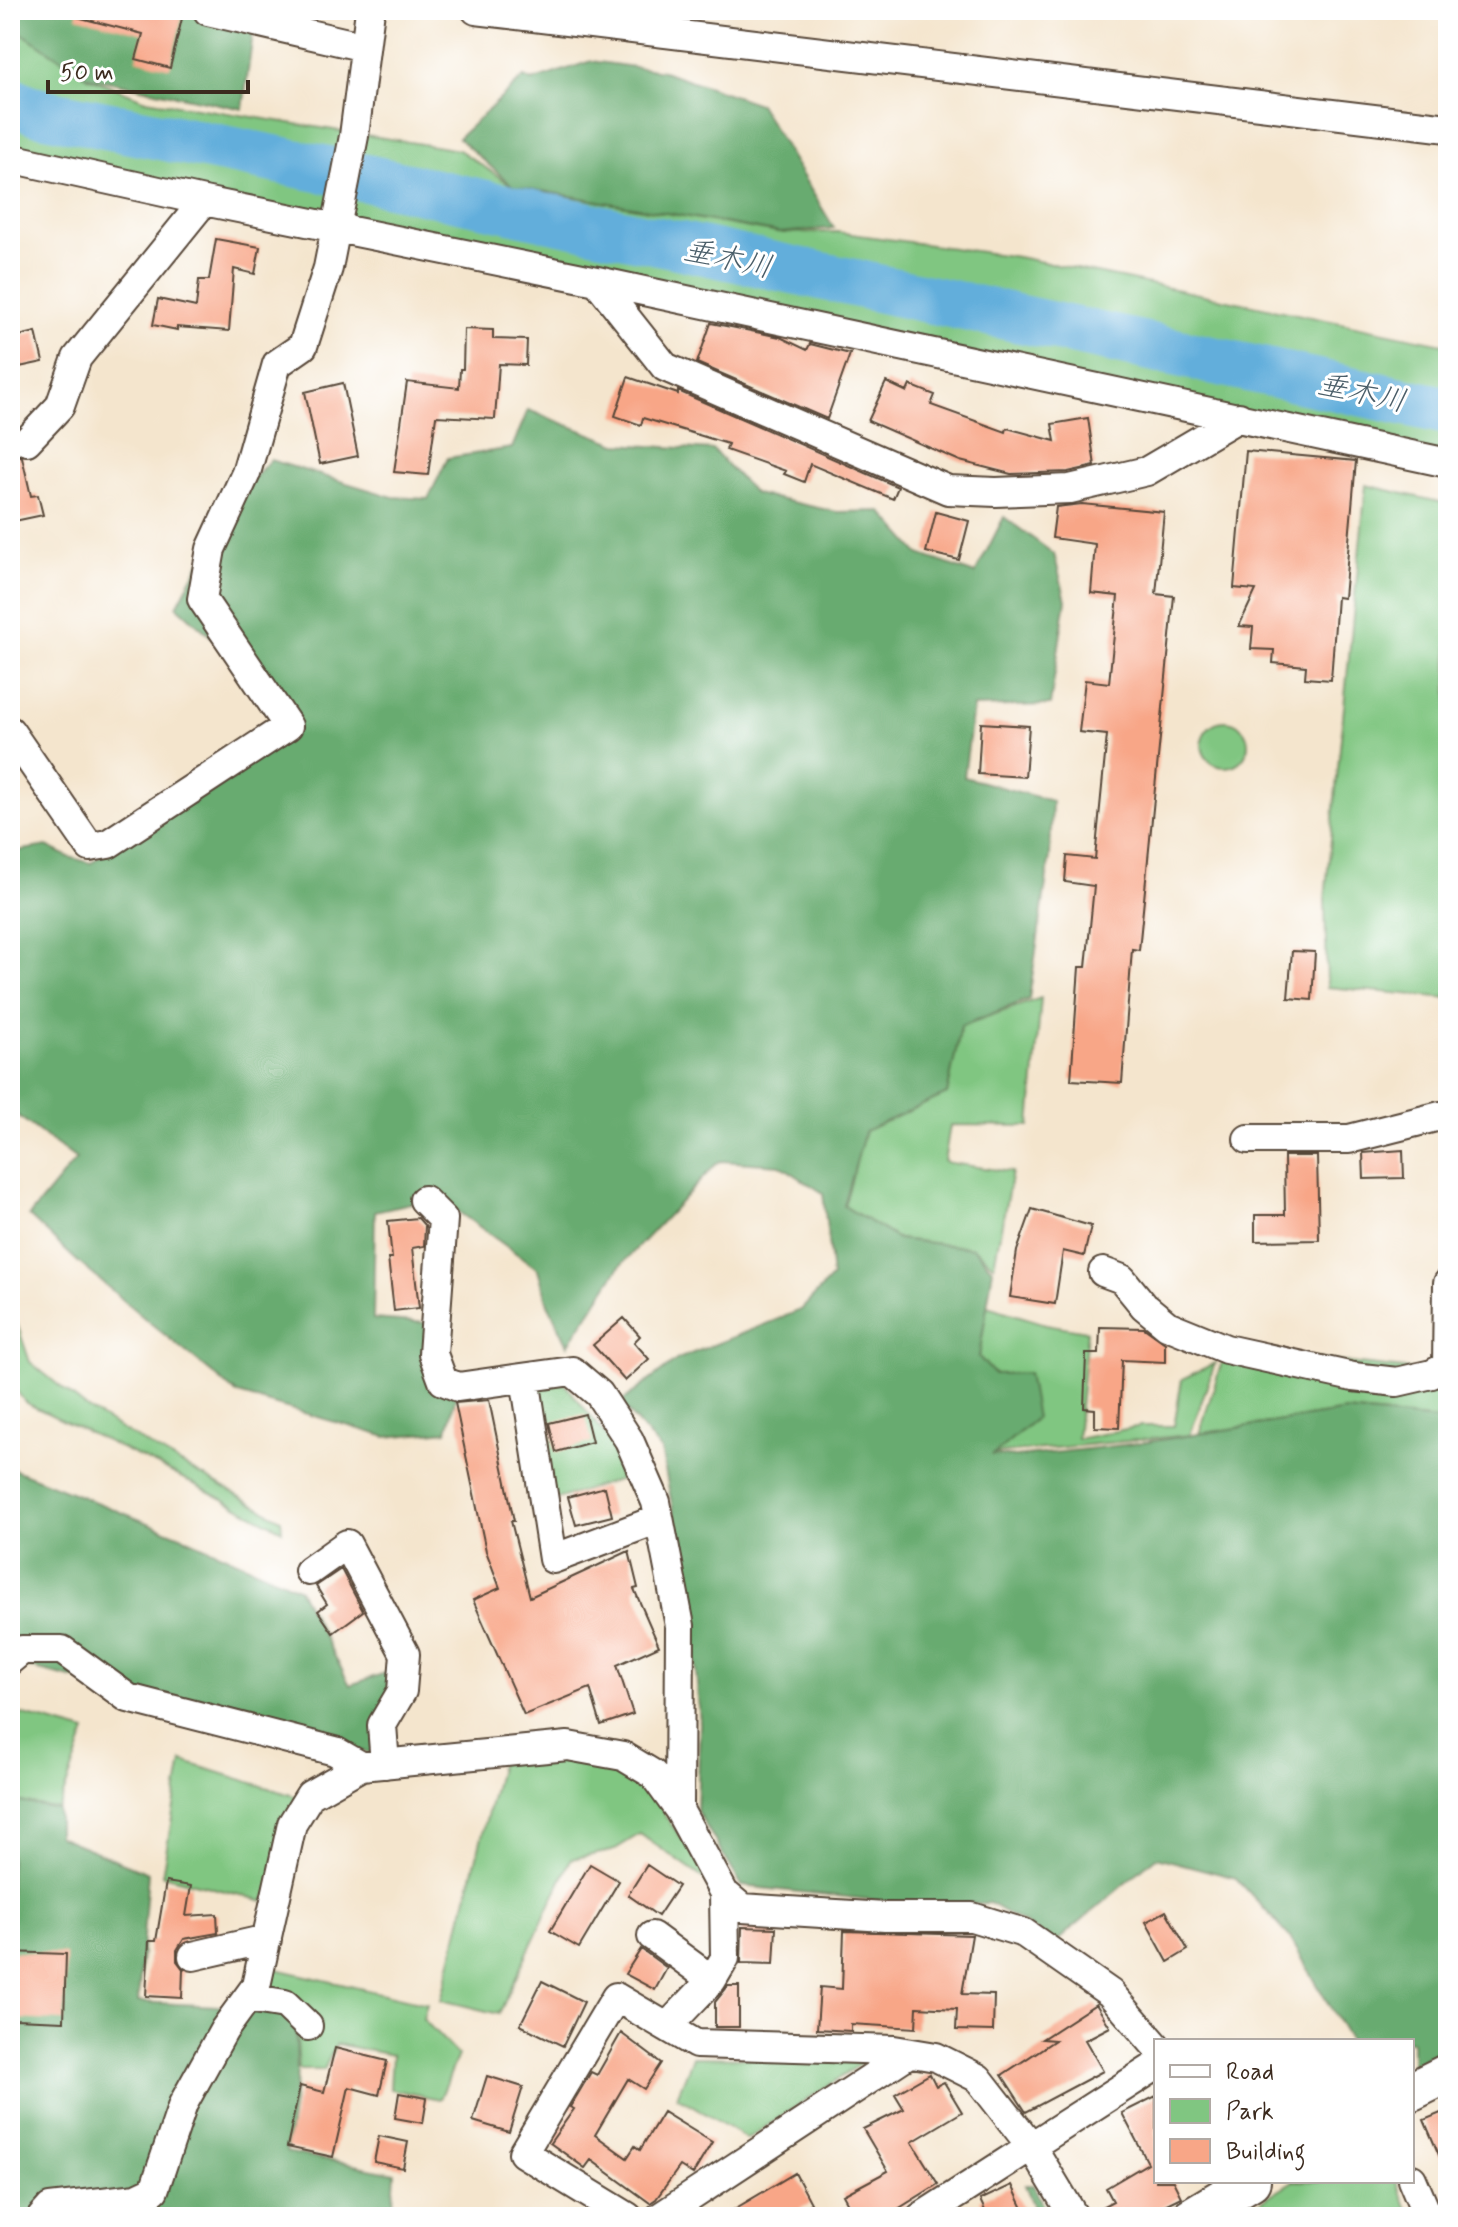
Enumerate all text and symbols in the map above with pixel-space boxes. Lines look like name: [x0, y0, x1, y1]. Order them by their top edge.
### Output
scale bar: [48, 44, 248, 94]
text: 50 m: [60, 58, 114, 89]
water label: 垂木川: [680, 231, 776, 288]
water label: 垂木川: [1314, 365, 1410, 422]
legend: [1154, 2039, 1414, 2183]
text: Road: [1226, 2057, 1274, 2088]
text: Park: [1226, 2097, 1274, 2128]
text: Building: [1226, 2137, 1306, 2171]

